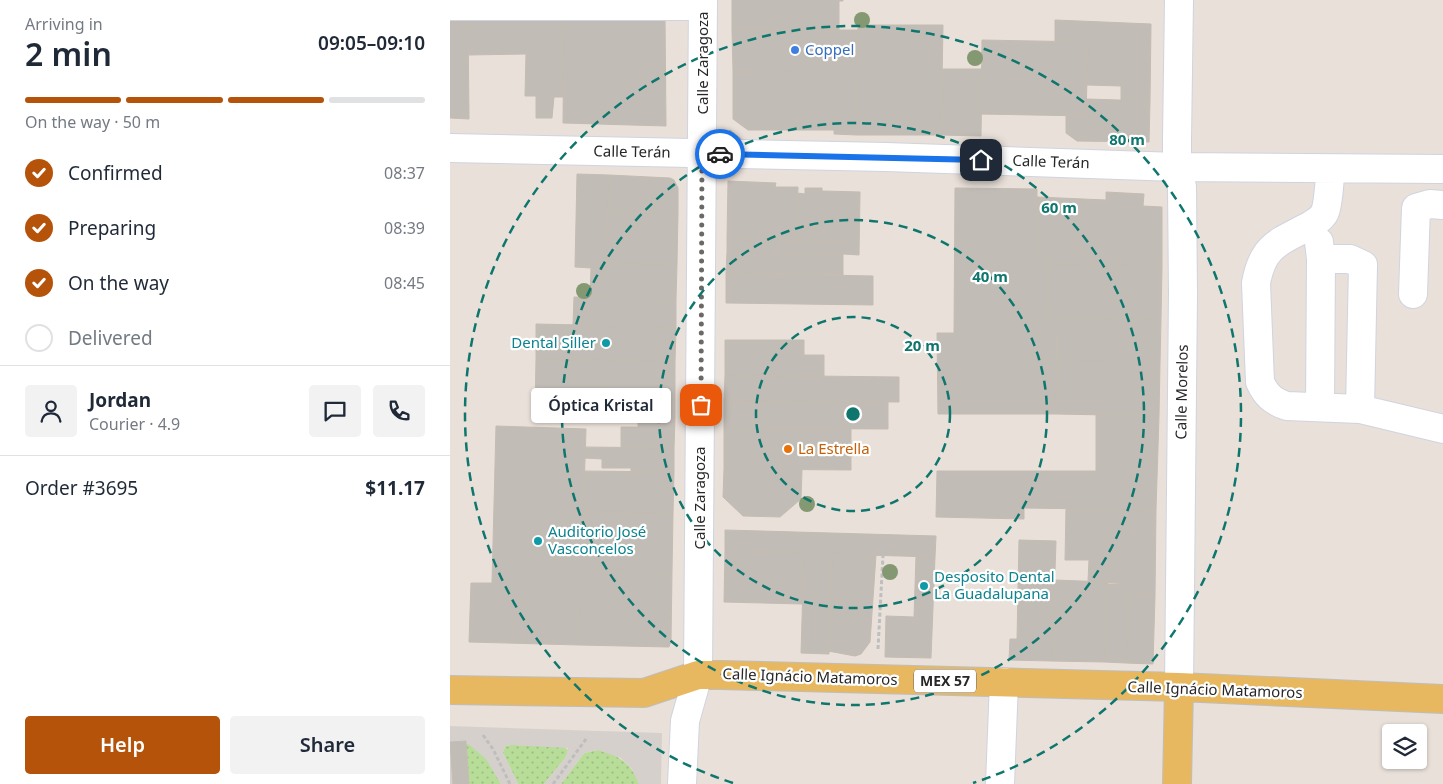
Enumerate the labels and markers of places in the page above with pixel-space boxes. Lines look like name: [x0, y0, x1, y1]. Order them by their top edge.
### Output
place label: Coppel: [805, 39, 854, 59]
marker: Coppel: [789, 44, 801, 56]
pin: [960, 139, 1002, 181]
place label: Dental Siller: [511, 332, 596, 352]
marker: Dental Siller: [600, 337, 612, 349]
pin: [680, 384, 722, 426]
callout: Óptica Kristal: [531, 388, 671, 422]
centre of rings: [844, 405, 862, 423]
place label: La Estrella: [798, 438, 870, 458]
marker: La Estrella: [782, 443, 794, 455]
place label: Auditorio José Vasconcelos: [548, 521, 646, 558]
marker: Auditorio José Vasconcelos: [532, 535, 544, 547]
place label: Desposito Dental La Guadalupana: [934, 566, 1055, 603]
marker: Desposito Dental La Guadalupana: [918, 580, 930, 592]

